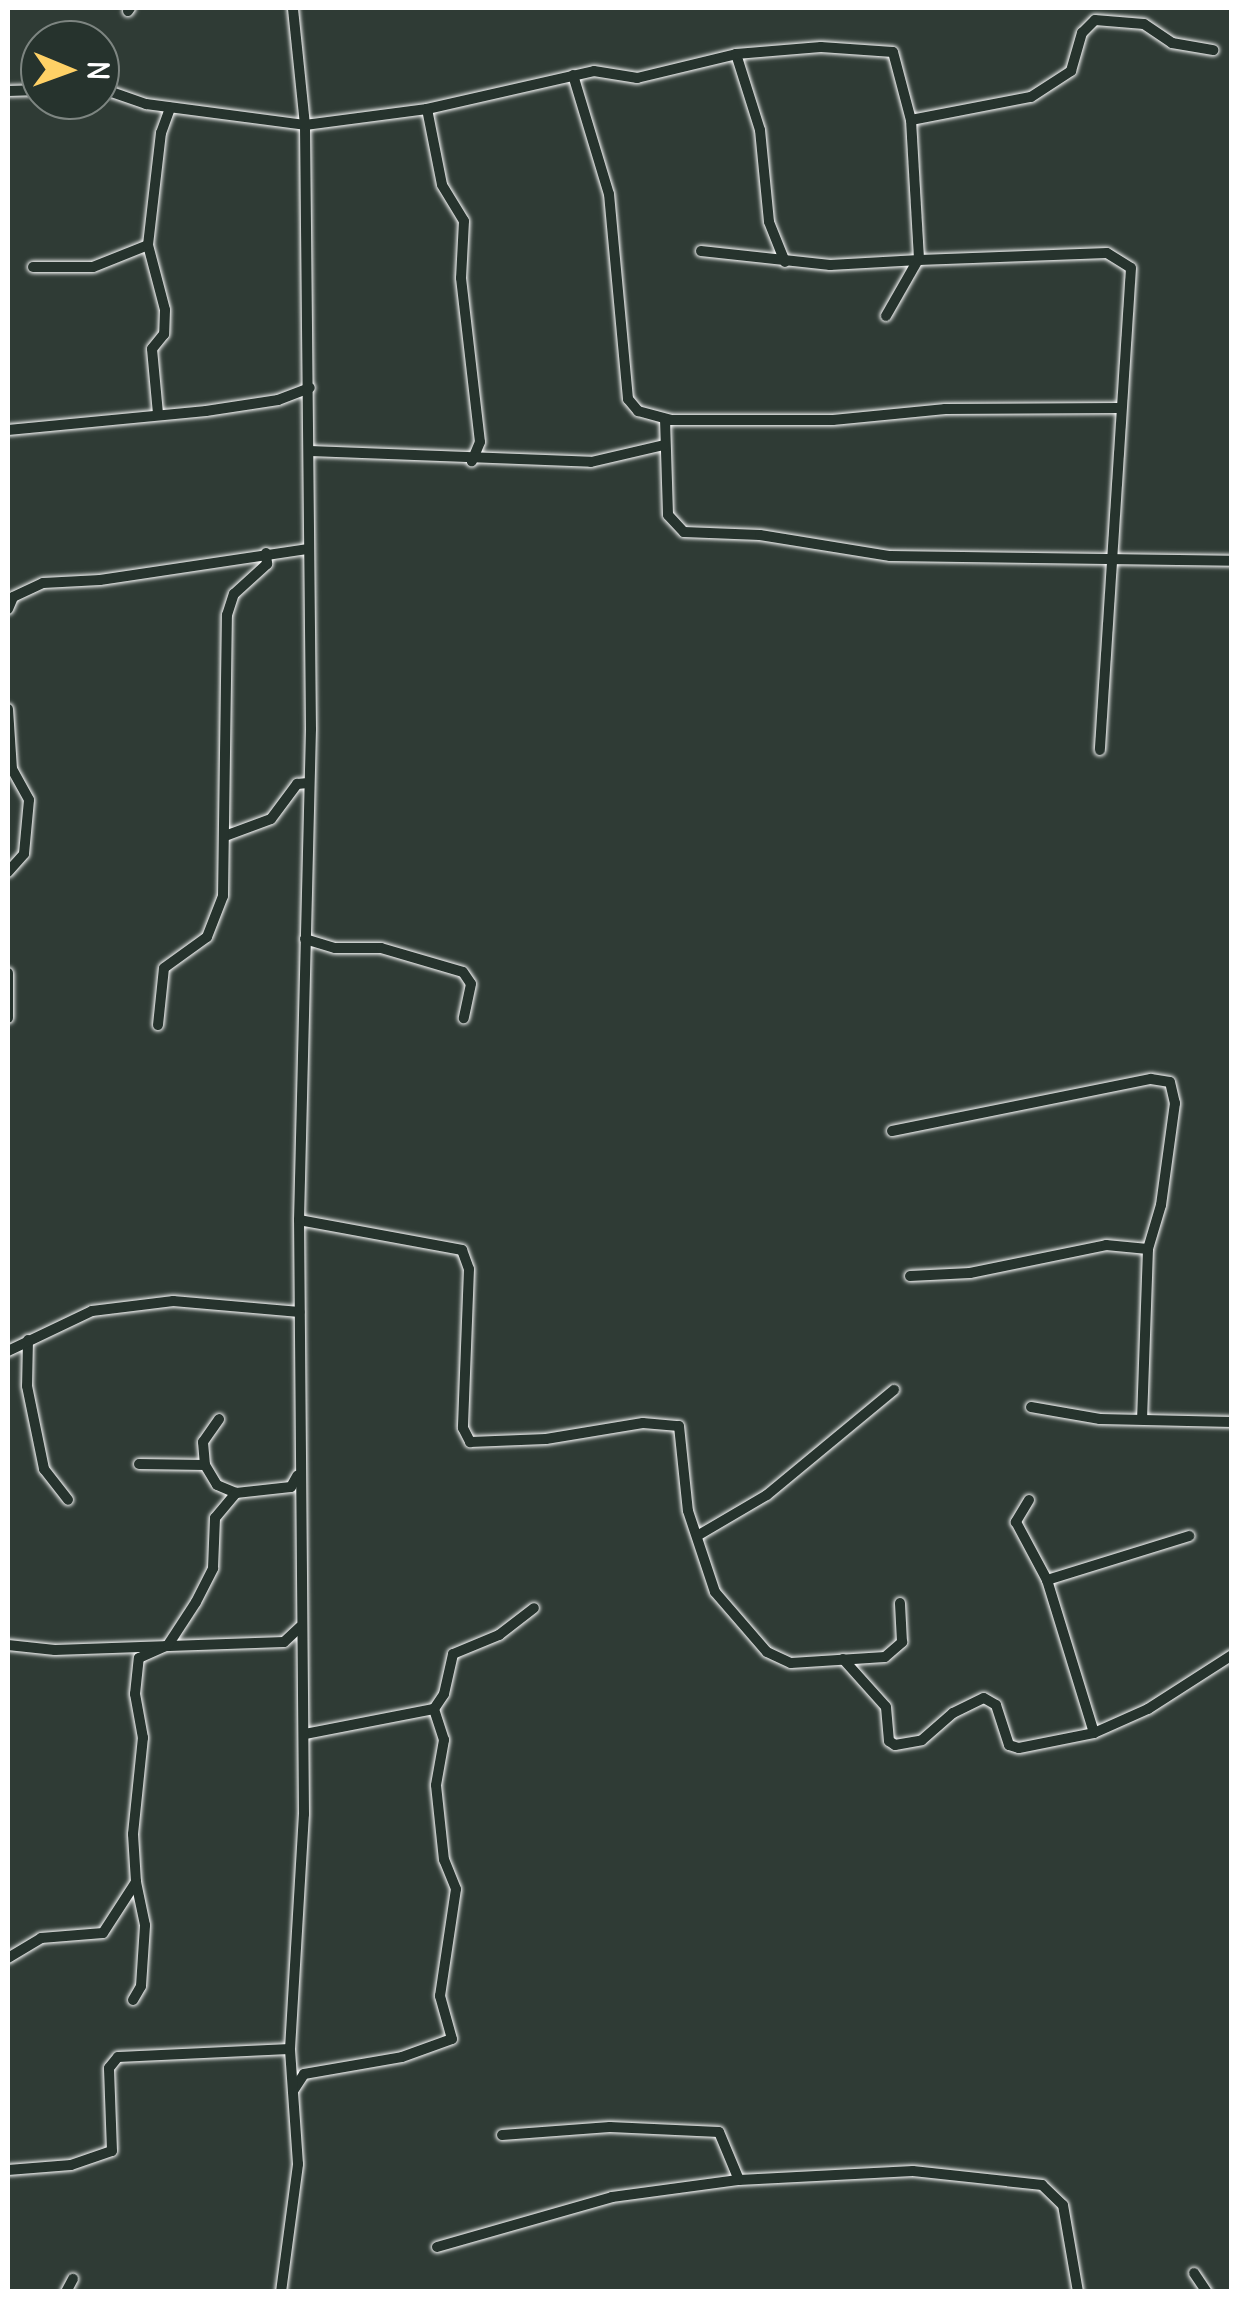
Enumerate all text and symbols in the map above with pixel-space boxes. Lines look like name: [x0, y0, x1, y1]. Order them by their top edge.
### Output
north arrow: [20, 20, 120, 120]
text: N: [80, 60, 116, 80]

